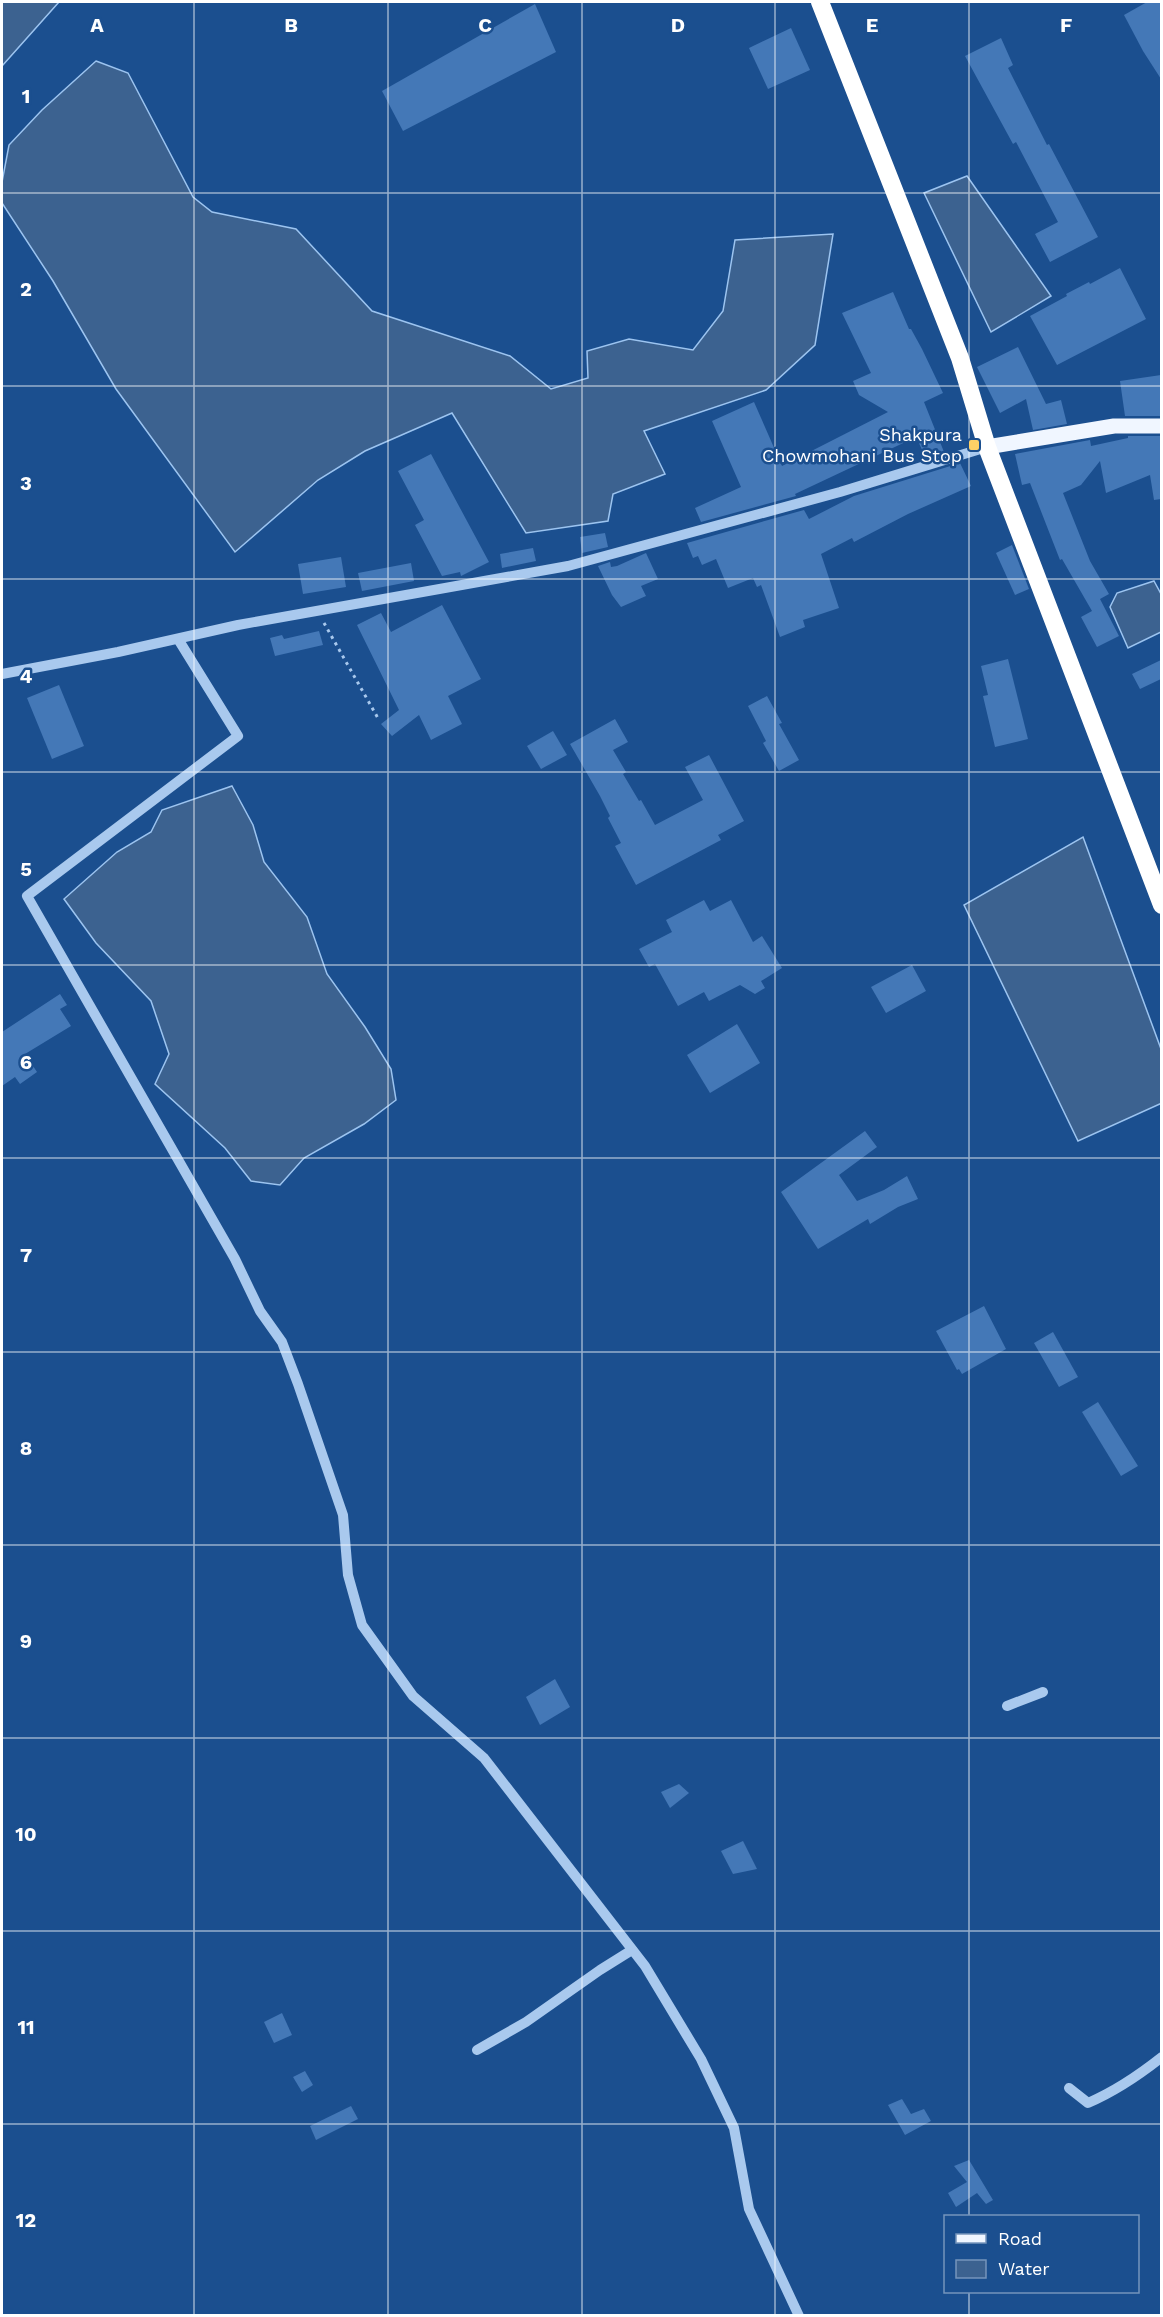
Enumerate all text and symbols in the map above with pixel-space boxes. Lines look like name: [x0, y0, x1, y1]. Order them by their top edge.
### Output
text: A: [90, 13, 104, 37]
text: B: [284, 13, 298, 37]
text: C: [478, 13, 492, 37]
text: D: [671, 13, 685, 37]
text: E: [866, 13, 878, 37]
text: F: [1060, 13, 1072, 37]
text: 1: [22, 84, 30, 108]
text: 2: [20, 277, 32, 301]
place label: Shakpura Chowmohani Bus Stop: [762, 424, 962, 466]
marker: Shakpura Chowmohani Bus Stop: [967, 438, 981, 452]
text: 3: [20, 471, 32, 495]
text: 4: [20, 664, 33, 688]
text: 5: [20, 857, 32, 881]
text: 6: [20, 1050, 32, 1074]
text: 7: [20, 1243, 32, 1267]
text: 8: [20, 1436, 32, 1460]
text: 9: [20, 1629, 32, 1653]
text: 10: [15, 1822, 37, 1846]
text: 11: [17, 2015, 35, 2039]
text: 12: [16, 2208, 36, 2232]
legend: [944, 2215, 1139, 2293]
text: Road: [998, 2228, 1042, 2249]
text: Water: [998, 2258, 1050, 2279]

